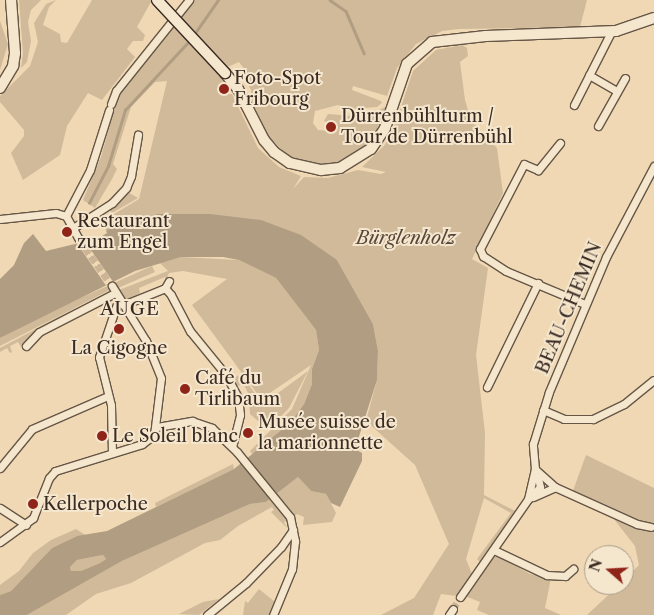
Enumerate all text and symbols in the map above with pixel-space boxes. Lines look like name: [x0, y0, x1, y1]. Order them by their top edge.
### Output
place label: Foto-Spot Fribourg: [234, 68, 321, 110]
marker: Foto-Spot Fribourg: [218, 83, 230, 95]
place label: Dürrenbühlturm / Tour de Dürrenbühl: [341, 106, 513, 148]
marker: Dürrenbühlturm / Tour de Dürrenbühl: [325, 121, 337, 133]
place label: Restaurant zum Engel: [77, 211, 169, 253]
marker: Restaurant zum Engel: [61, 226, 73, 238]
park label: Bürglenholz: [356, 227, 456, 249]
street label: BEAU-CHEMIN: [531, 239, 607, 377]
district label: AUGE: [99, 298, 161, 320]
marker: La Cigogne: [113, 323, 125, 335]
place label: La Cigogne: [71, 337, 167, 359]
place label: Café du Tirlibaum: [195, 368, 280, 410]
marker: Café du Tirlibaum: [179, 383, 191, 395]
place label: Musée suisse de la marionnette: [258, 412, 396, 454]
place label: Le Soleil blanc: [112, 425, 238, 447]
marker: Musée suisse de la marionnette: [242, 427, 254, 439]
marker: Le Soleil blanc: [96, 430, 108, 442]
place label: Kellerpoche: [43, 493, 148, 515]
marker: Kellerpoche: [27, 498, 39, 510]
north arrow: [584, 545, 634, 595]
text: N: [585, 557, 606, 574]

